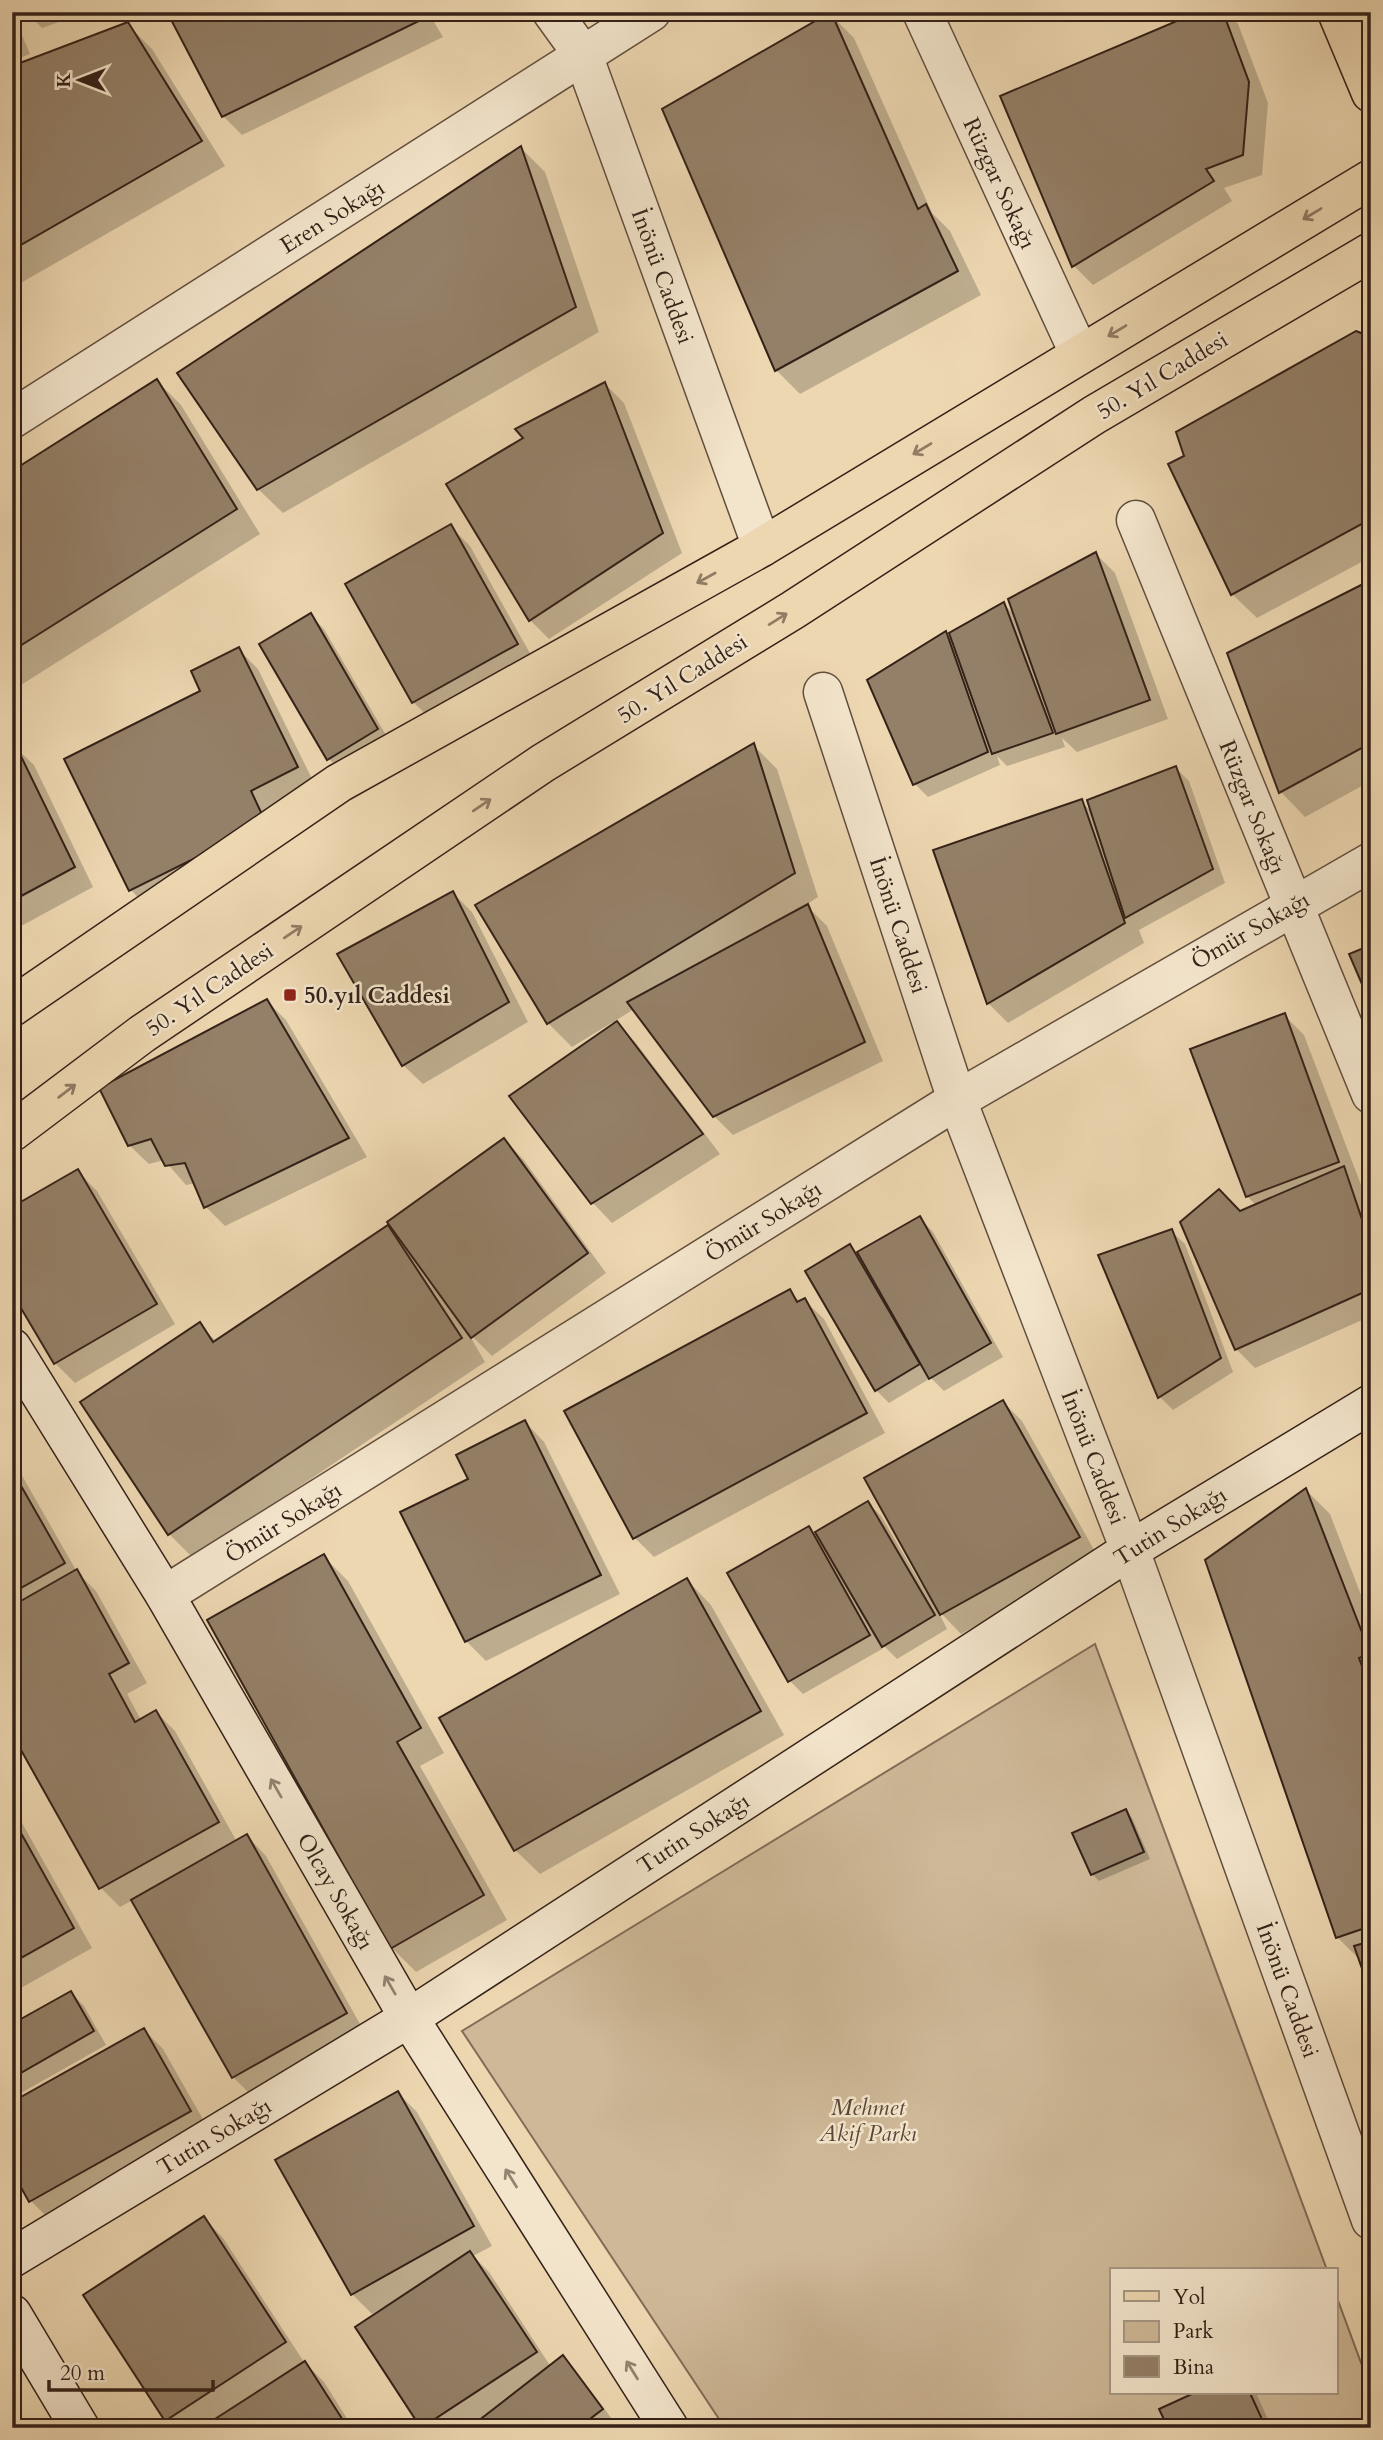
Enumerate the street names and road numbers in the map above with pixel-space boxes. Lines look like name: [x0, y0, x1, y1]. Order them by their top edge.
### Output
street label: Rüzgar Sokağı: [956, 112, 1044, 254]
street label: Eren Sokağı: [274, 172, 390, 261]
street label: İnönü Caddesi: [624, 204, 701, 348]
street label: 50. Yıl Caddesi: [1091, 324, 1234, 427]
street label: 50. Yıl Caddesi: [611, 626, 753, 731]
street label: Rüzgar Sokağı: [1212, 736, 1293, 879]
street label: İnönü Caddesi: [862, 853, 935, 997]
street label: Ömür Sokağı: [1185, 884, 1315, 977]
street label: 50. Yıl Caddesi: [139, 935, 279, 1044]
street label: Ömür Sokağı: [699, 1173, 827, 1270]
street label: İnönü Caddesi: [1054, 1385, 1133, 1529]
street label: Ömür Sokağı: [219, 1474, 347, 1571]
street label: Tutin Sokağı: [1108, 1479, 1233, 1573]
street label: Tutin Sokağı: [631, 1786, 755, 1881]
street label: Olcay Sokağı: [290, 1827, 382, 1955]
street label: İnönü Caddesi: [1249, 1918, 1326, 2062]
street label: Tutin Sokağı: [151, 2090, 277, 2183]

